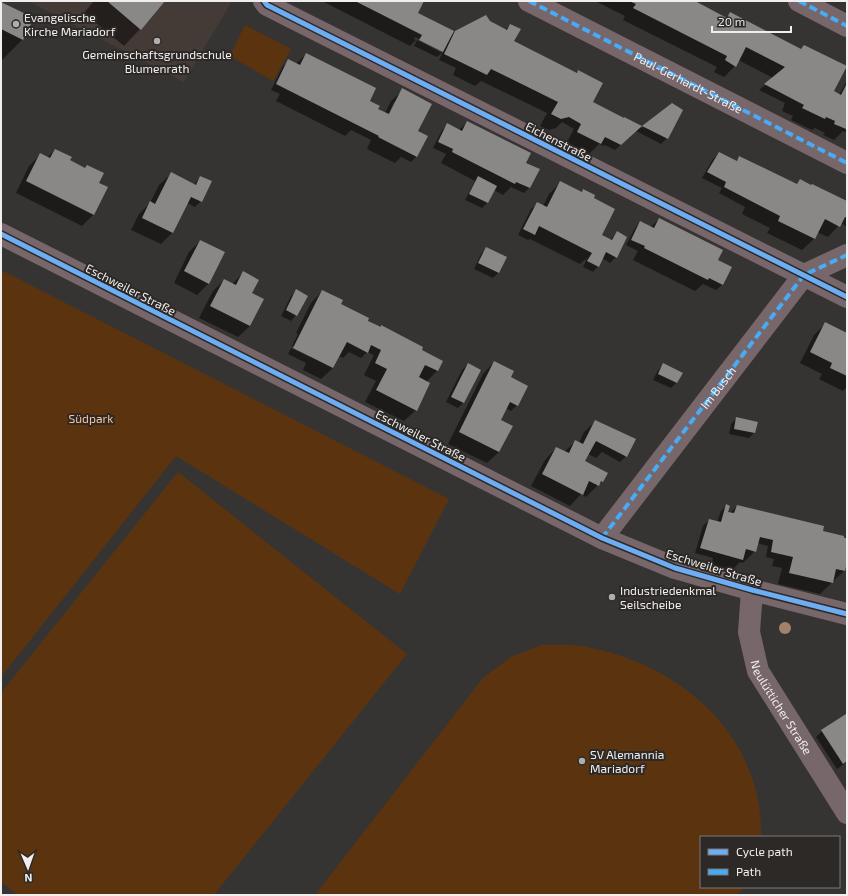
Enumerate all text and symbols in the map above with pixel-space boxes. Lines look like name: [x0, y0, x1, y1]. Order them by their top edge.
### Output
scale bar: [712, 8, 791, 34]
place label: Evangelische Kirche Mariadorf: [24, 10, 116, 38]
text: 20 m: [718, 14, 745, 28]
marker: Evangelische Kirche Mariadorf: [11, 19, 21, 29]
marker: Gemeinschaftsgrundschule Blumenrath: [152, 36, 162, 46]
place label: Gemeinschaftsgrundschule Blumenrath: [82, 47, 232, 75]
street label: Paul-Gerhardt-Straße: [632, 49, 745, 116]
street label: Eichenstraße: [523, 118, 595, 164]
street label: Eschweiler Straße: [84, 260, 178, 318]
street label: Im Busch: [697, 363, 738, 411]
street label: Eschweiler Straße: [374, 406, 468, 464]
park label: Südpark: [69, 411, 113, 425]
street label: Eschweiler Straße: [664, 546, 764, 588]
place label: Industriedenkmal Seilscheibe: [620, 583, 716, 611]
marker: Industriedenkmal Seilscheibe: [607, 592, 617, 602]
street label: Neulütticher Straße: [749, 659, 815, 757]
place label: SV Alemannia Mariadorf: [590, 747, 664, 775]
marker: SV Alemannia Mariadorf: [577, 756, 587, 766]
legend: [700, 836, 840, 888]
text: Cycle path: [736, 844, 793, 858]
north arrow: [8, 848, 48, 888]
text: Path: [736, 864, 761, 878]
text: N: [24, 872, 33, 885]

